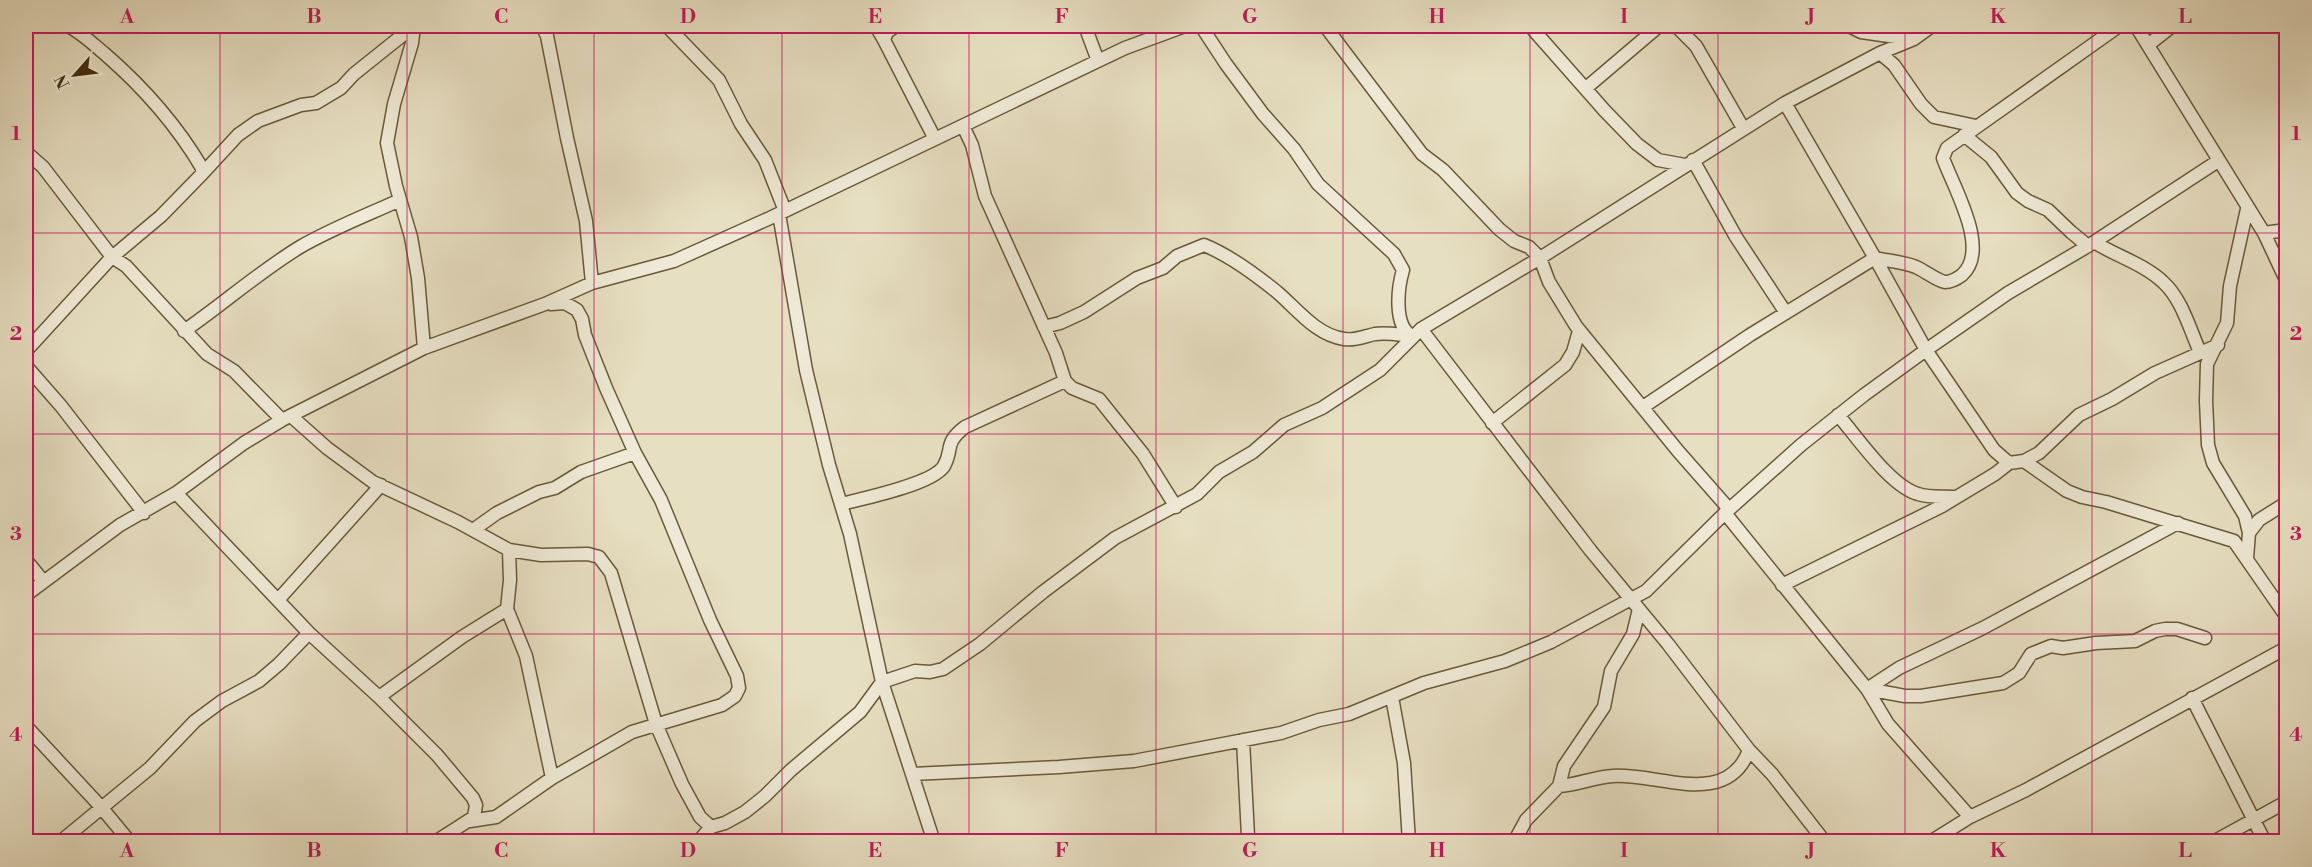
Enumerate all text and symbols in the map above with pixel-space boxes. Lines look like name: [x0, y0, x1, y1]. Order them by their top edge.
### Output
text: A: [119, 5, 135, 30]
text: B: [306, 5, 322, 30]
text: C: [494, 5, 508, 30]
text: D: [680, 5, 696, 30]
text: E: [868, 5, 882, 30]
text: F: [1055, 5, 1069, 30]
text: G: [1242, 5, 1258, 30]
text: H: [1429, 5, 1446, 30]
text: I: [1620, 5, 1628, 30]
text: J: [1804, 5, 1815, 30]
text: K: [1990, 5, 2007, 30]
text: L: [2178, 5, 2192, 30]
north arrow: [45, 45, 105, 105]
text: N: [51, 71, 74, 92]
text: 1: [11, 122, 21, 147]
text: 1: [2291, 122, 2301, 147]
text: 2: [10, 322, 22, 347]
text: 2: [2290, 322, 2302, 347]
text: 3: [10, 522, 22, 547]
text: 3: [2290, 522, 2302, 547]
text: 4: [9, 723, 23, 748]
text: 4: [2289, 723, 2303, 748]
text: A: [119, 839, 135, 864]
text: B: [306, 839, 322, 864]
text: C: [494, 839, 508, 864]
text: D: [680, 839, 696, 864]
text: E: [868, 839, 882, 864]
text: F: [1055, 839, 1069, 864]
text: G: [1242, 839, 1258, 864]
text: H: [1429, 839, 1446, 864]
text: I: [1620, 839, 1628, 864]
text: J: [1804, 839, 1815, 864]
text: K: [1990, 839, 2007, 864]
text: L: [2178, 839, 2192, 864]

